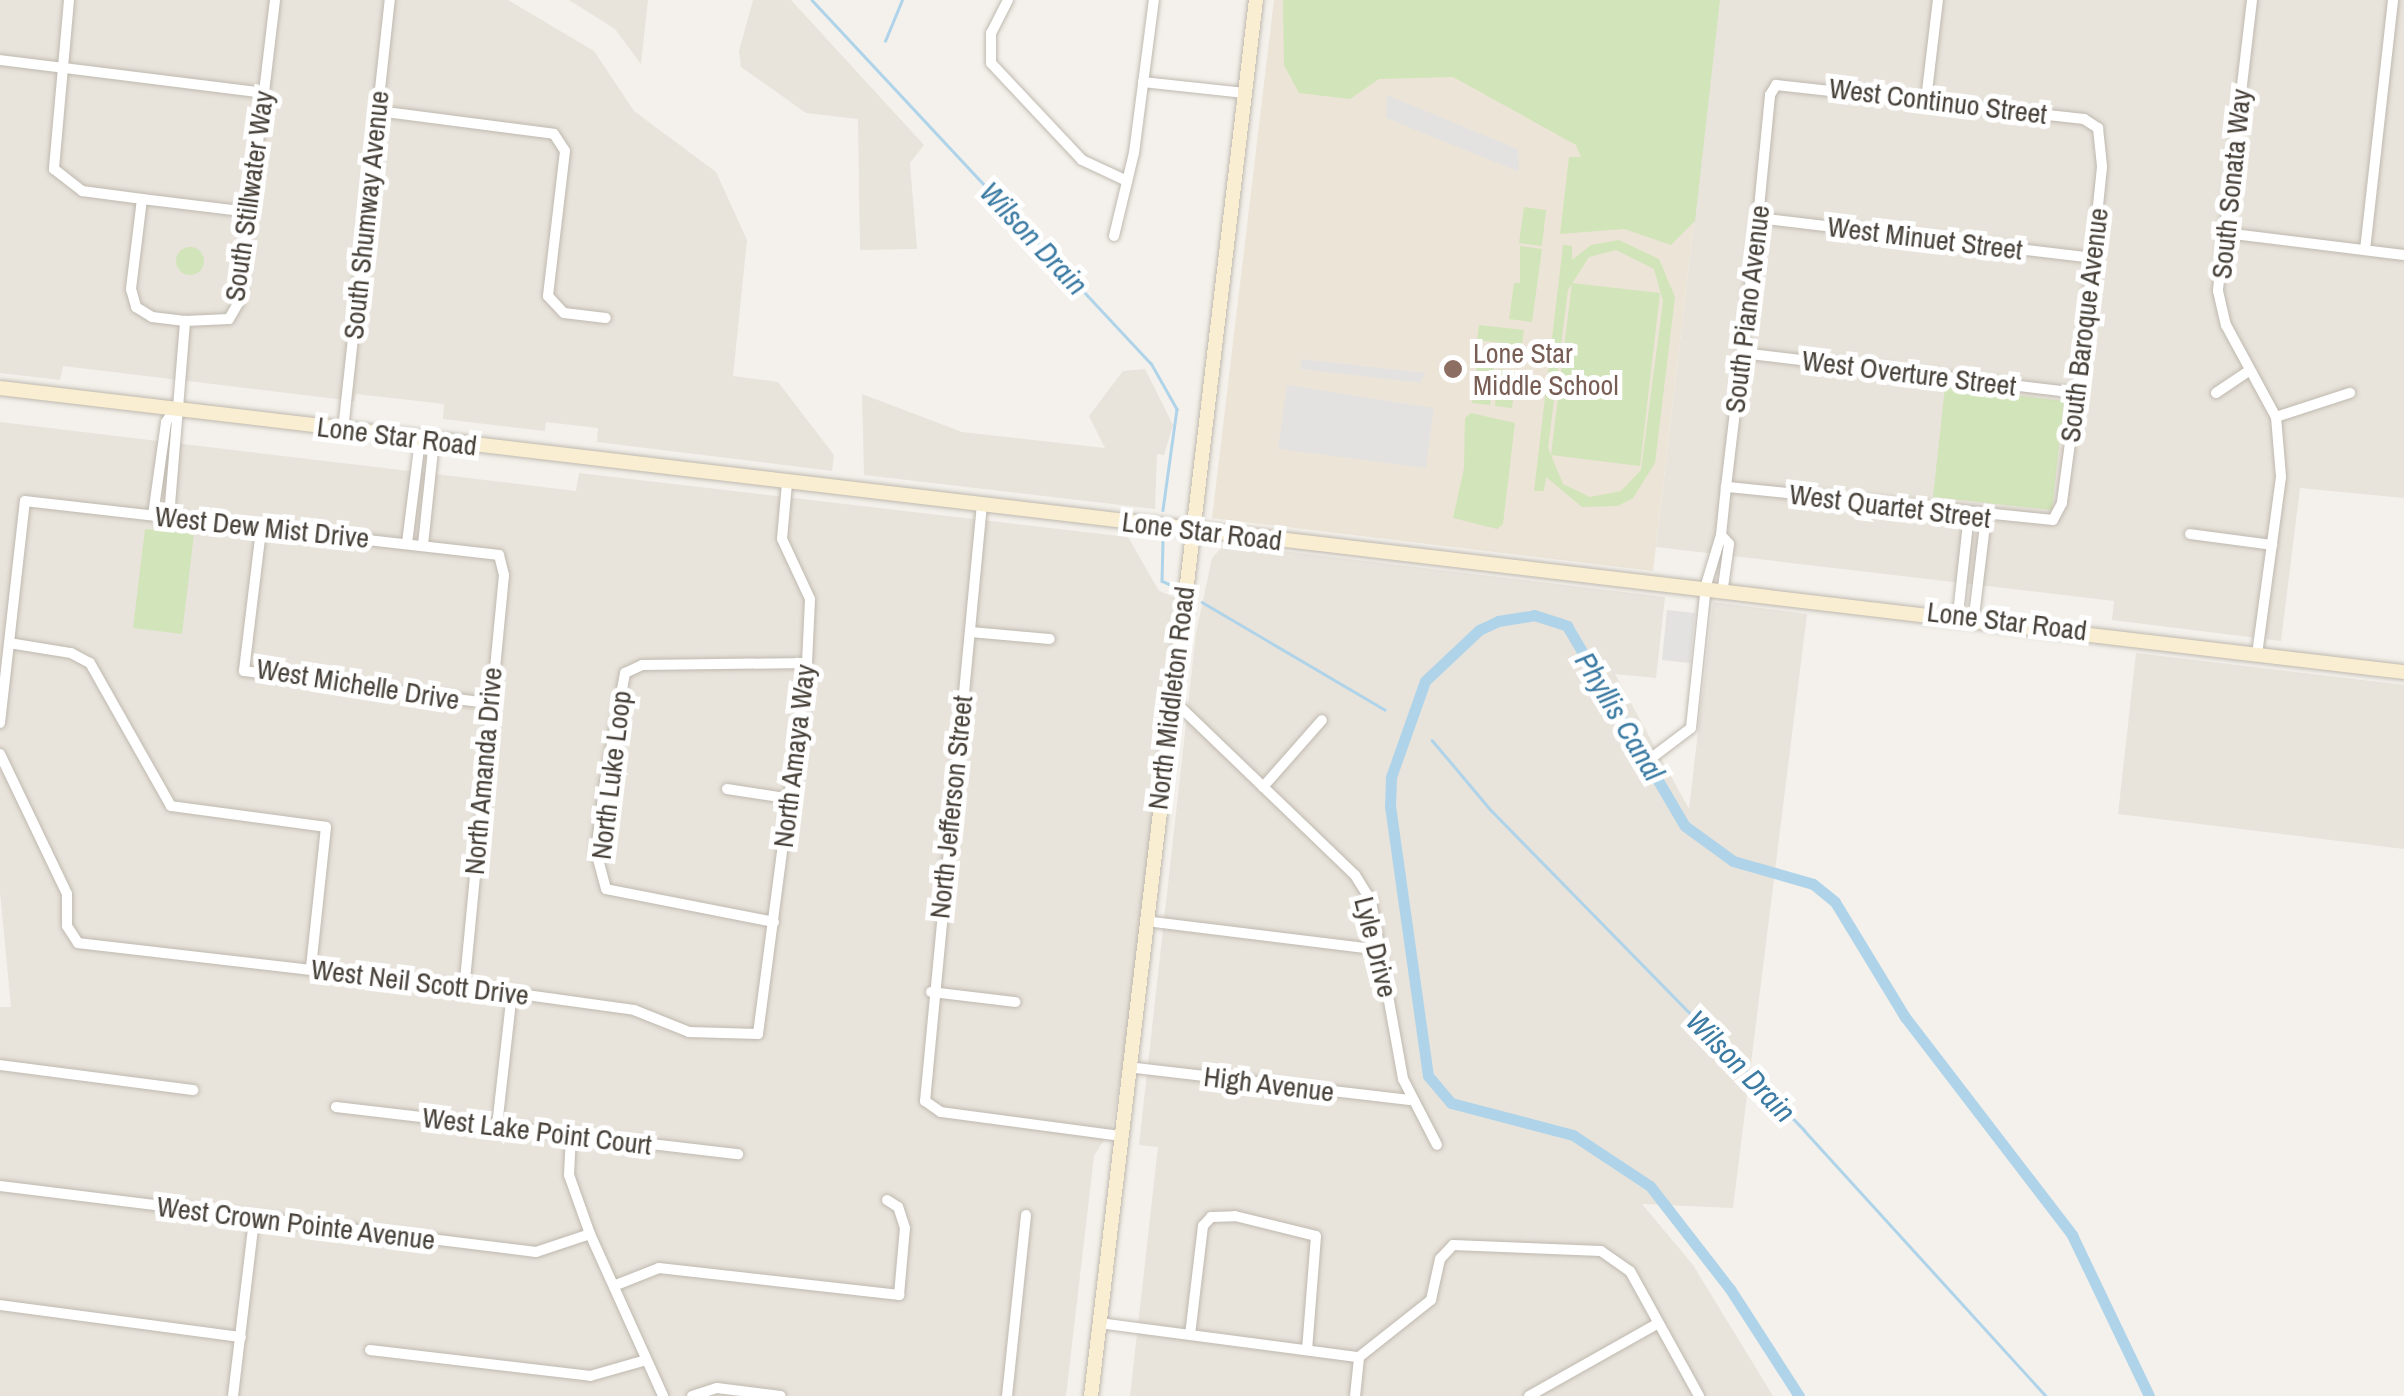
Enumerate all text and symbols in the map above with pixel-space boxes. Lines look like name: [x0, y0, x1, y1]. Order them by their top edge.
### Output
street label: West Continuo Street: [1827, 71, 2049, 131]
street label: South Sonata Way: [2204, 87, 2258, 281]
street label: South Shumway Avenue: [336, 88, 396, 342]
street label: South Stillwater Way: [218, 89, 280, 303]
water label: Wilson Drain: [973, 174, 1095, 302]
street label: South Piano Avenue: [1718, 203, 1776, 415]
street label: South Baroque Avenue: [2053, 205, 2115, 445]
street label: West Minuet Street: [1826, 209, 2024, 267]
place label: Lone Star Middle School: [1473, 336, 1618, 402]
street label: West Overture Street: [1800, 343, 2018, 403]
marker: Lone Star Middle School: [1442, 358, 1464, 380]
street label: Lone Star Road: [315, 410, 479, 462]
street label: West Quartet Street: [1787, 477, 1993, 535]
street label: West Dew Mist Drive: [153, 499, 371, 555]
street label: Lone Star Road: [1120, 505, 1284, 557]
street label: North Middleton Road: [1141, 584, 1201, 812]
street label: Lone Star Road: [1925, 595, 2089, 647]
water label: Phyllis Canal: [1568, 645, 1672, 787]
street label: West Michelle Drive: [254, 651, 462, 717]
street label: North Amaya Way: [766, 662, 822, 850]
street label: North Amanda Drive: [457, 665, 509, 877]
street label: North Luke Loop: [584, 689, 638, 861]
street label: North Jefferson Street: [923, 694, 979, 920]
street label: Lyle Drive: [1347, 893, 1405, 1001]
street label: West Neil Scott Drive: [309, 952, 531, 1012]
water label: Wilson Drain: [1679, 1003, 1803, 1129]
street label: High Avenue: [1201, 1059, 1337, 1109]
street label: West Lake Point Court: [421, 1100, 653, 1162]
street label: West Crown Pointe Avenue: [154, 1189, 438, 1257]

